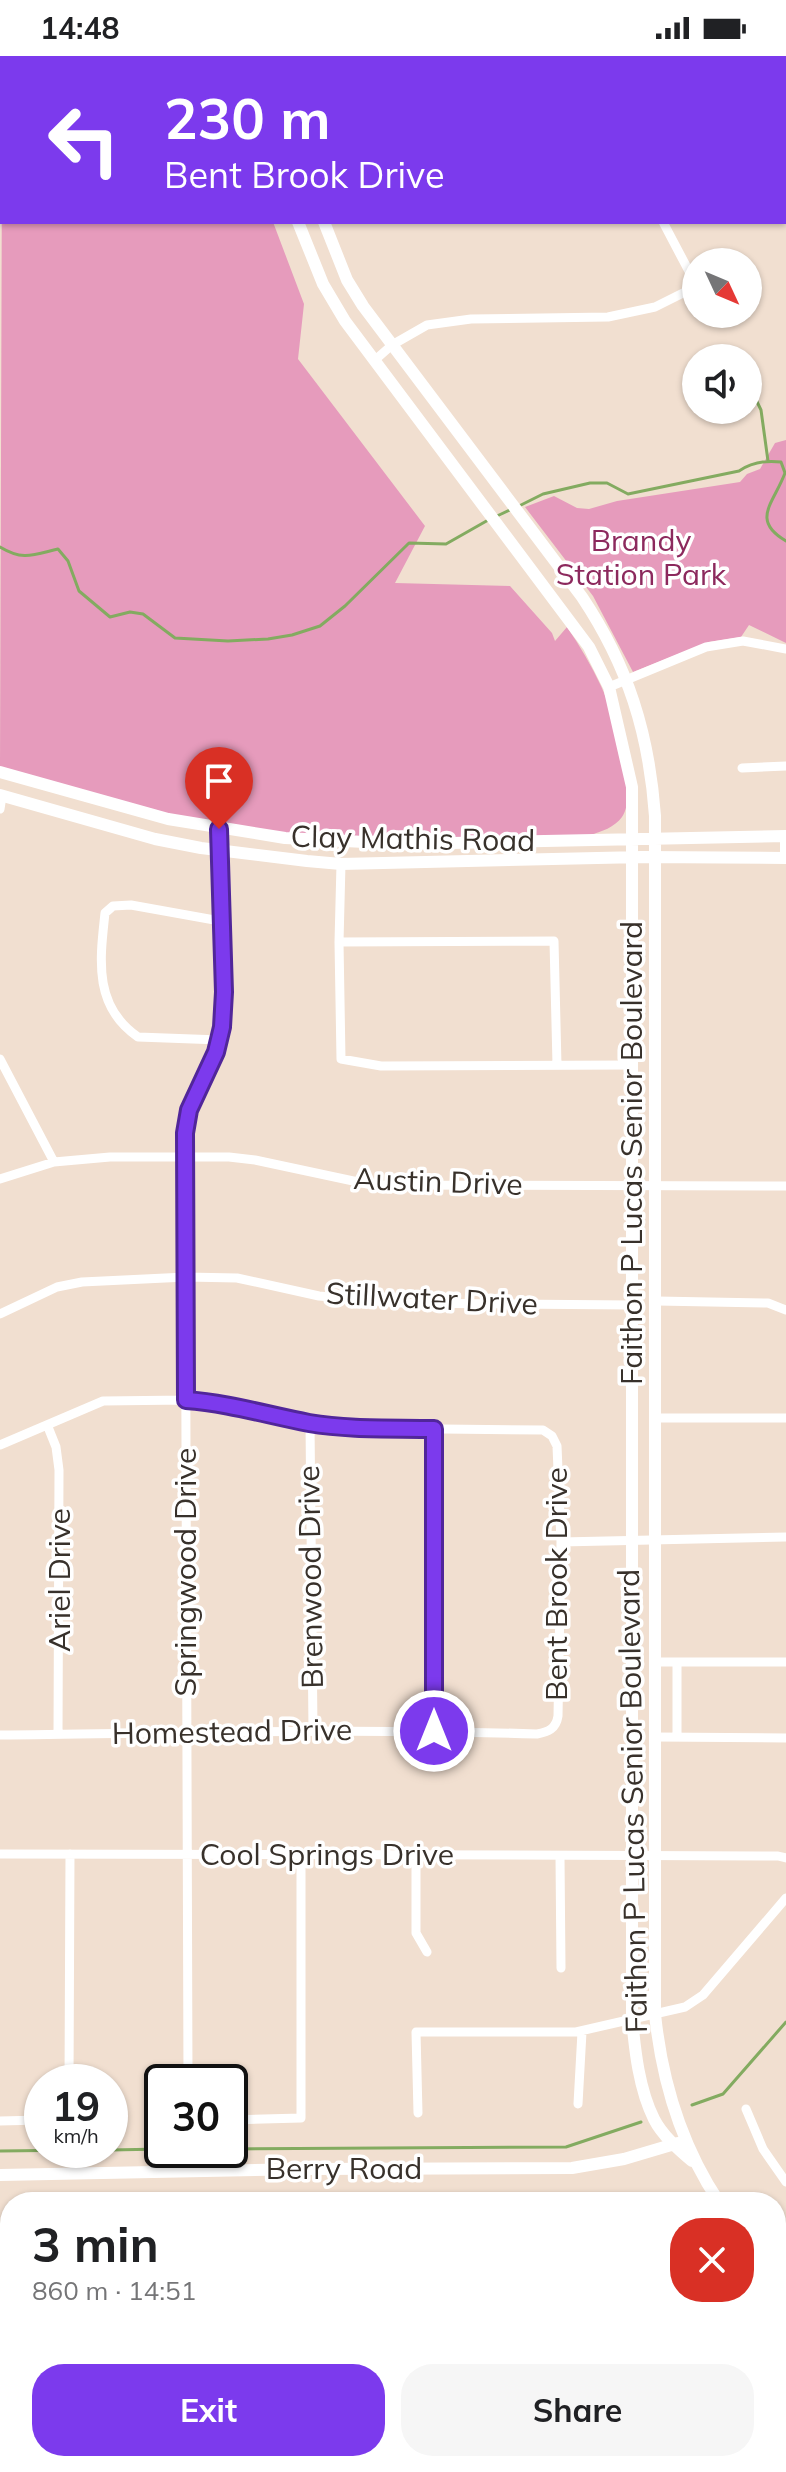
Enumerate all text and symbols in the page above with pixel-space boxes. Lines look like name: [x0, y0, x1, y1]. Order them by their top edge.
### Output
text: 14:48: [40, 9, 119, 47]
text: 230 m: [164, 83, 331, 153]
icon: left: [32, 88, 136, 192]
text: Bent Brook Drive: [164, 152, 445, 197]
north arrow: [682, 248, 762, 328]
map controls: [682, 248, 762, 424]
button: sound: [682, 344, 762, 424]
park label: Brandy Station Park: [556, 521, 727, 593]
pin: [185, 747, 253, 829]
icon: arrive: [197, 759, 241, 803]
street label: Clay Mathis Road: [290, 817, 536, 859]
street label: Faithon P Lucas Senior Boulevard: [612, 921, 650, 1385]
street label: Austin Drive: [353, 1159, 523, 1203]
street label: Stillwater Drive: [325, 1273, 539, 1323]
street label: Springwood Drive: [166, 1448, 204, 1696]
street label: Brenwood Drive: [289, 1465, 331, 1689]
street label: Bent Brook Drive: [537, 1467, 575, 1701]
street label: Ariel Drive: [40, 1508, 78, 1652]
street label: Faithon P Lucas Senior Boulevard: [609, 1569, 655, 2033]
position arrow: [392, 1689, 476, 1773]
street label: Homestead Drive: [111, 1710, 353, 1752]
street label: Cool Springs Drive: [200, 1835, 454, 1873]
speed limit sign: 30: [144, 2064, 248, 2168]
text: 19: [52, 2081, 100, 2131]
text: km/h: [53, 2123, 99, 2148]
street label: Berry Road: [266, 2149, 422, 2187]
text: 3 min: [32, 2214, 159, 2274]
button: close: [670, 2218, 754, 2302]
text: 860 m · 14:51: [32, 2274, 196, 2307]
button: Exit: [32, 2364, 385, 2456]
button: Share: [401, 2364, 754, 2456]

